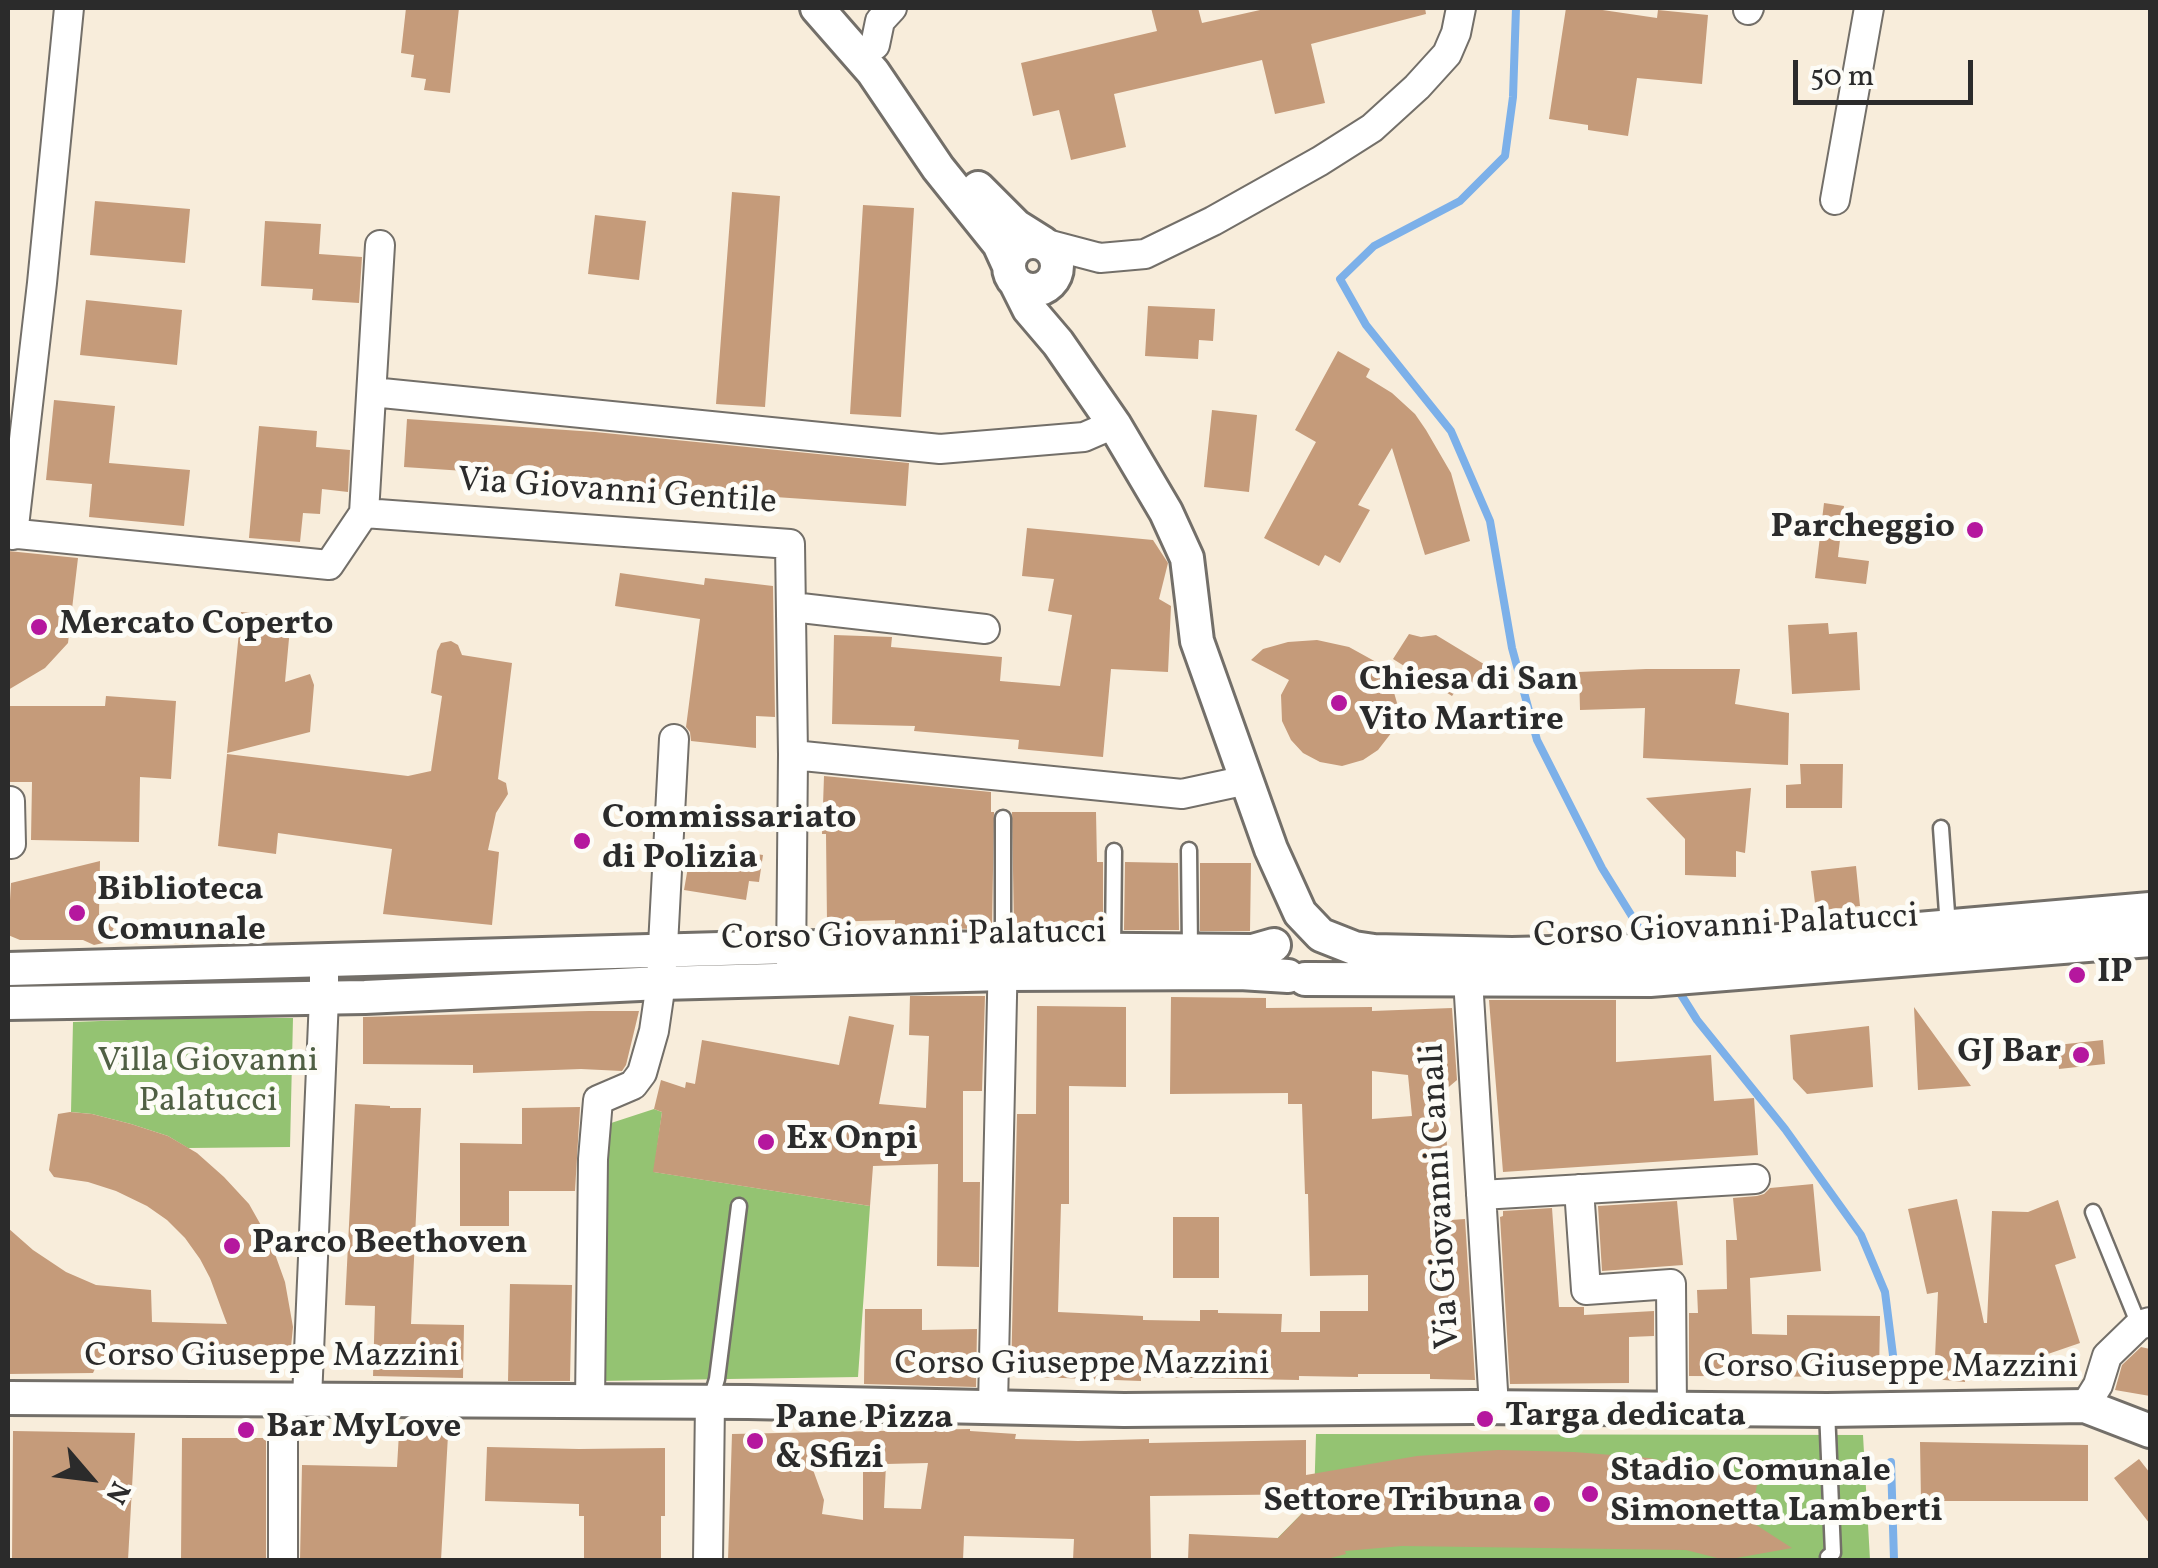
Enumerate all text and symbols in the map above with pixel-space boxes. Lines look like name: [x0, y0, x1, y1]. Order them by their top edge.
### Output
scale bar: [1798, 40, 1978, 102]
text: 50 m: [1810, 56, 1874, 98]
street label: Via Giovanni Gentile: [456, 462, 778, 526]
place label: Parcheggio: [1771, 509, 1955, 551]
marker: Parcheggio: [1964, 519, 1986, 541]
place label: Mercato Coperto: [59, 606, 333, 648]
marker: Mercato Coperto: [28, 616, 50, 638]
place label: Chiesa di San Vito Martire: [1359, 662, 1579, 744]
marker: Chiesa di San Vito Martire: [1328, 692, 1350, 714]
place label: Commissariato di Polizia: [602, 800, 857, 882]
marker: Commissariato di Polizia: [571, 830, 593, 852]
place label: Biblioteca Comunale: [97, 872, 266, 954]
street label: Corso Giovanni Palatucci: [1532, 898, 1920, 960]
marker: Biblioteca Comunale: [66, 902, 88, 924]
street label: Corso Giovanni Palatucci: [721, 914, 1107, 962]
place label: IP: [2097, 954, 2133, 996]
marker: IP: [2066, 964, 2088, 986]
place label: GJ Bar: [1957, 1034, 2061, 1076]
street label: Via Giovanni Canali: [1414, 1042, 1472, 1350]
park label: Villa Giovanni Palatucci: [98, 1043, 318, 1125]
marker: GJ Bar: [2070, 1044, 2092, 1066]
place label: Ex Onpi: [786, 1121, 918, 1163]
marker: Ex Onpi: [755, 1131, 777, 1153]
place label: Parco Beethoven: [252, 1225, 527, 1267]
marker: Parco Beethoven: [221, 1235, 243, 1257]
street label: Corso Giuseppe Mazzini: [85, 1338, 459, 1380]
street label: Corso Giuseppe Mazzini: [895, 1346, 1269, 1388]
street label: Corso Giuseppe Mazzini: [1704, 1349, 2078, 1391]
place label: Targa dedicata: [1505, 1398, 1746, 1440]
place label: Pane Pizza & Sfizi: [775, 1400, 953, 1482]
marker: Targa dedicata: [1474, 1408, 1496, 1430]
place label: Bar MyLove: [266, 1409, 461, 1451]
marker: Bar MyLove: [235, 1419, 257, 1441]
north arrow: [40, 1428, 140, 1528]
marker: Pane Pizza & Sfizi: [744, 1430, 766, 1452]
place label: Stadio Comunale Simonetta Lamberti: [1610, 1453, 1943, 1535]
text: N: [95, 1474, 139, 1510]
place label: Settore Tribuna: [1263, 1483, 1522, 1525]
marker: Stadio Comunale Simonetta Lamberti: [1579, 1483, 1601, 1505]
marker: Settore Tribuna: [1531, 1493, 1553, 1515]

